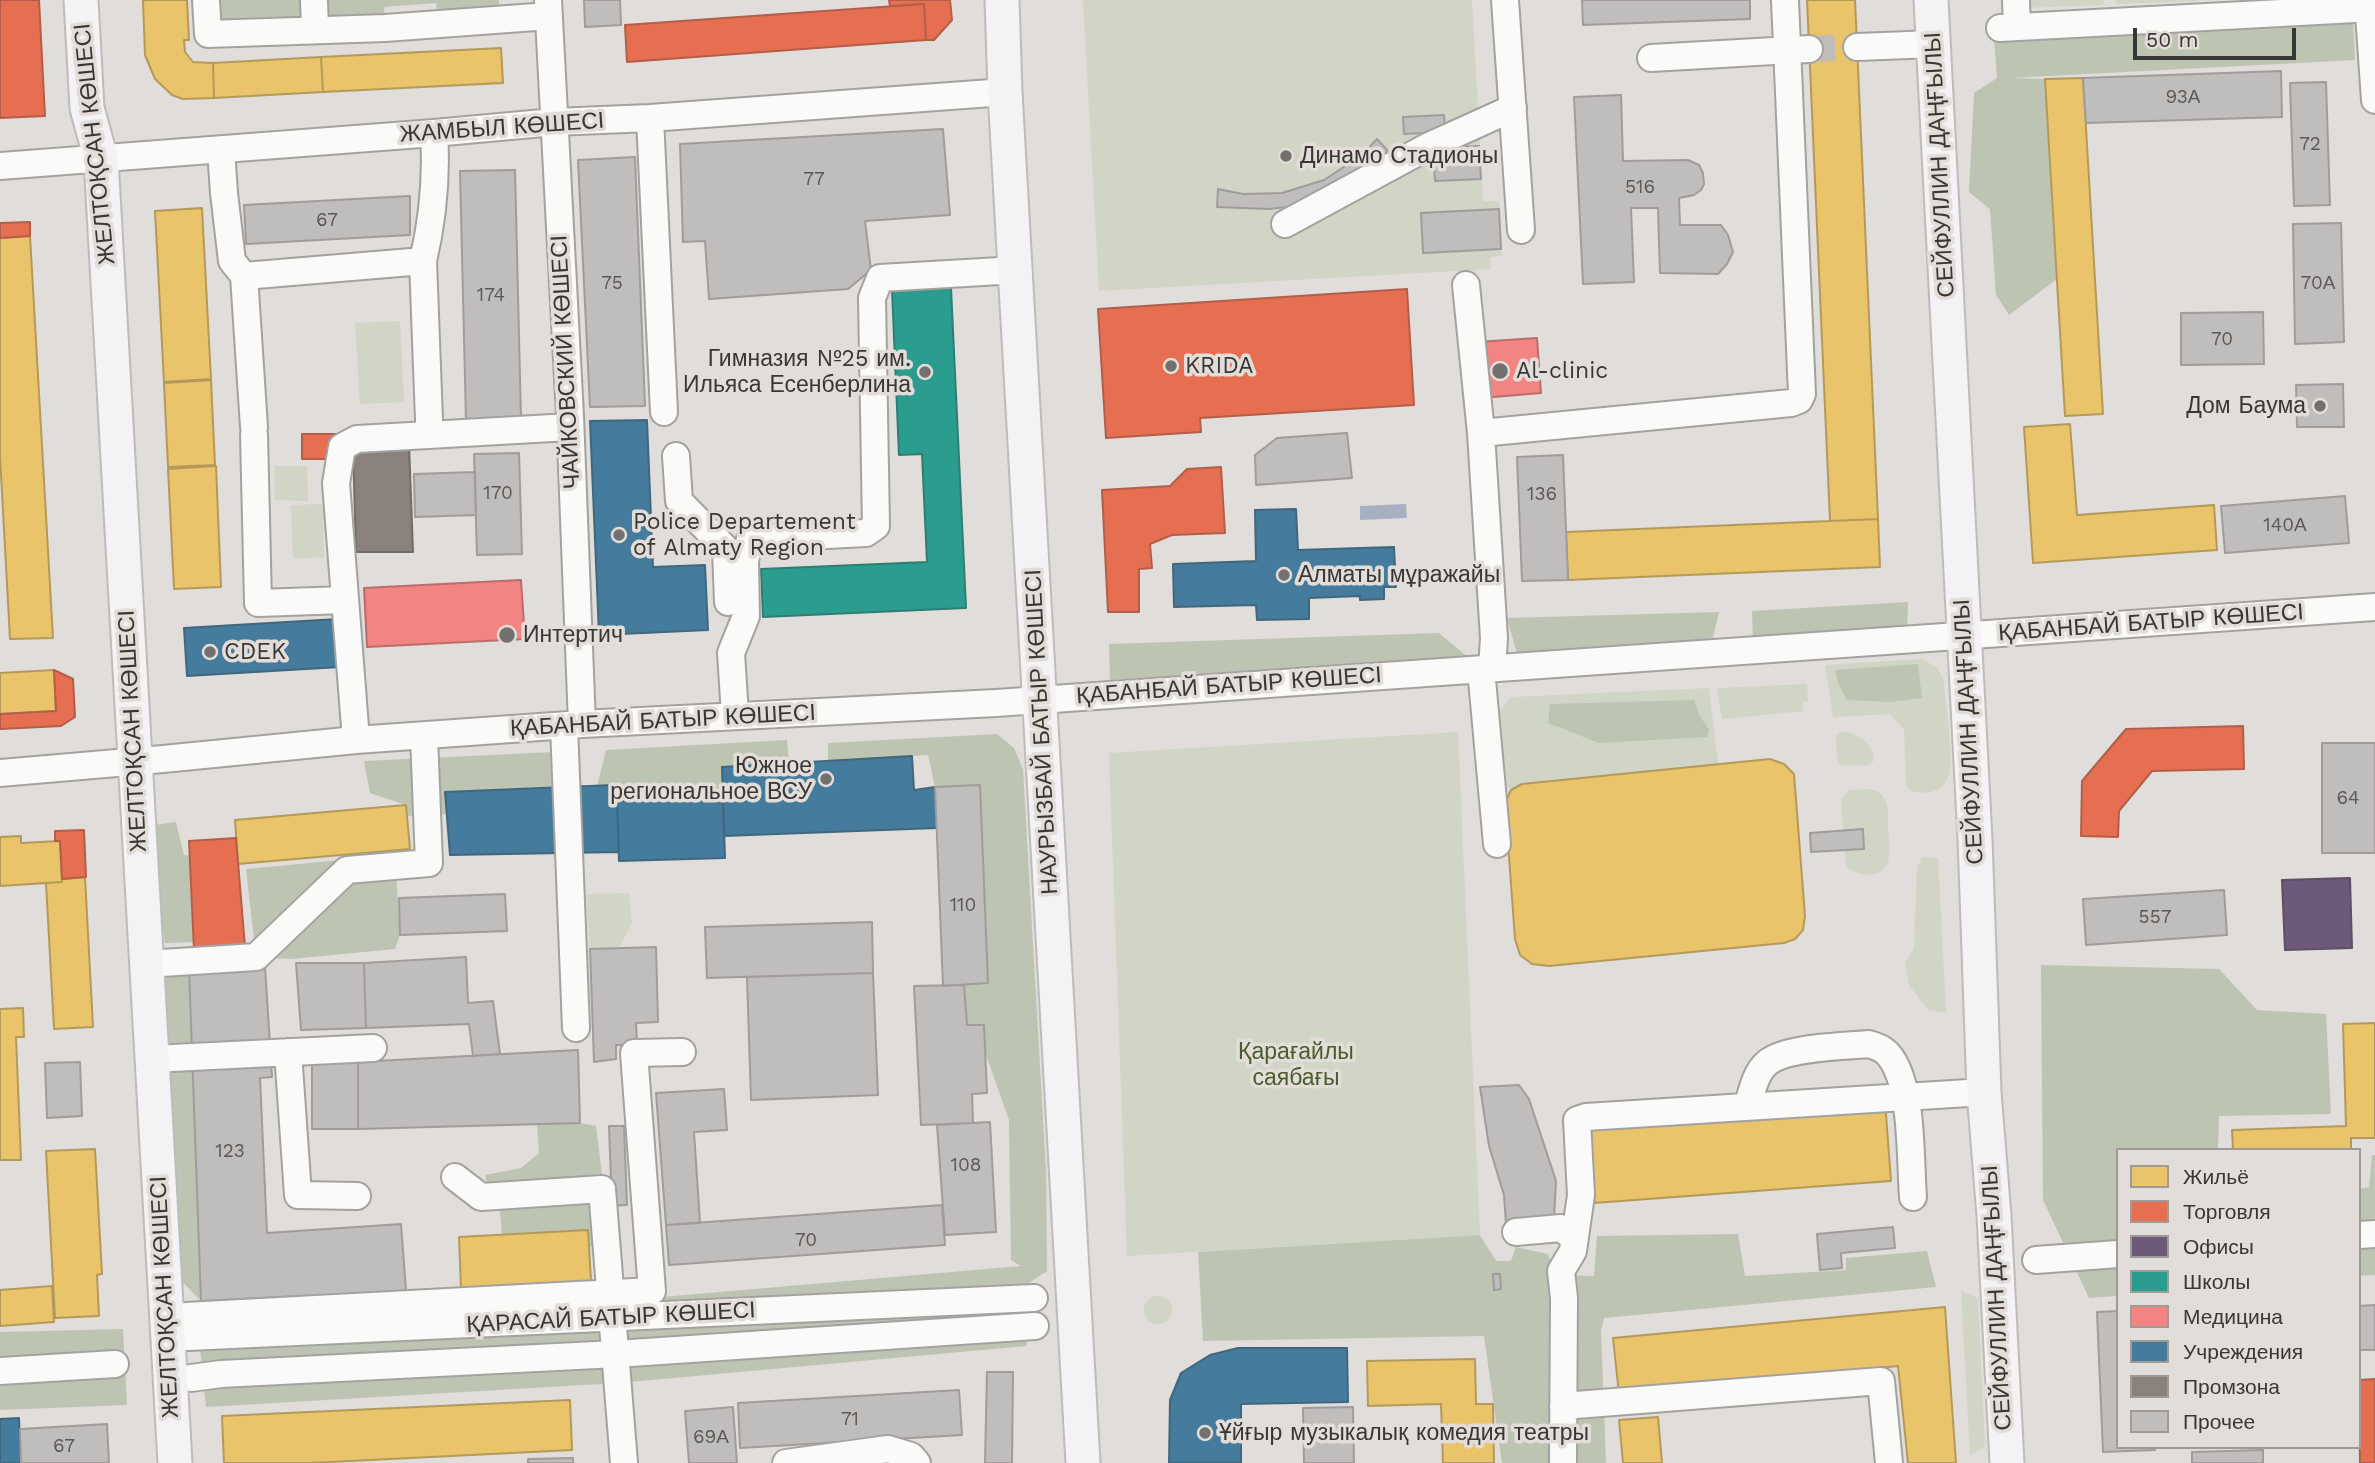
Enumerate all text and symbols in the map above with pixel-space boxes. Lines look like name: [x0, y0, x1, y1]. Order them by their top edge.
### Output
scale bar: [2137, 14, 2300, 58]
street label: ЖЕЛТОҚСАН КӨШЕСІ: [69, 22, 121, 266]
text: 50 m: [2146, 27, 2198, 52]
street label: СЕЙФУЛЛИН ДАҢҒЫЛЫ: [1919, 32, 1961, 298]
house number: 93А: [2165, 86, 2201, 108]
street label: ЖАМБЫЛ КӨШЕСІ: [399, 107, 605, 149]
house number: 72: [2299, 133, 2321, 155]
place label: Динамо Стадионы: [1300, 142, 1498, 170]
marker: Динамо Стадионы: [1278, 148, 1294, 164]
house number: 77: [803, 168, 825, 190]
house number: 516: [1625, 176, 1655, 198]
house number: 67: [316, 209, 338, 231]
street label: ЧАЙКОВСКИЙ КӨШЕСІ: [546, 234, 586, 490]
house number: 75: [601, 272, 623, 294]
house number: 70А: [2301, 272, 2335, 294]
house number: 174: [477, 284, 505, 306]
house number: 70: [2211, 328, 2233, 350]
place label: Гимназия №25 им. Ильяса Есенберлина: [683, 345, 911, 399]
place label: KRIDA: [1185, 352, 1253, 380]
place label: Al-clinic: [1516, 357, 1608, 385]
marker: KRIDA: [1163, 358, 1179, 374]
marker: Al-clinic: [1490, 361, 1510, 381]
marker: Гимназия №25 им. Ильяса Есенберлина: [917, 364, 933, 380]
place label: Дом Баума: [2186, 392, 2306, 420]
marker: Дом Баума: [2312, 398, 2328, 414]
house number: 170: [483, 482, 513, 504]
house number: 136: [1527, 483, 1557, 505]
place label: Police Departement of Almaty Region: [633, 508, 856, 562]
house number: 140А: [2263, 514, 2307, 536]
marker: Police Departement of Almaty Region: [611, 527, 627, 543]
place label: Алматы мұражайы: [1298, 561, 1500, 589]
marker: Алматы мұражайы: [1276, 567, 1292, 583]
street label: НАУРЫЗБАЙ БАТЫР КӨШЕСІ: [1020, 569, 1064, 895]
street label: СЕЙФУЛЛИН ДАҢҒЫЛЫ: [1948, 599, 1990, 865]
street label: ҚАБАНБАЙ БАТЫР КӨШЕСІ: [1997, 599, 2305, 647]
street label: ЖЕЛТОҚСАН КӨШЕСІ: [113, 609, 153, 853]
place label: Интертич: [523, 621, 623, 649]
marker: Интертич: [497, 625, 517, 645]
place label: CDEK: [224, 638, 286, 666]
marker: CDEK: [202, 644, 218, 660]
street label: ҚАБАНБАЙ БАТЫР КӨШЕСІ: [1075, 662, 1383, 710]
street label: ҚАБАНБАЙ БАТЫР КӨШЕСІ: [509, 699, 817, 743]
place label: Южное региональное ВСУ: [610, 752, 812, 806]
marker: Южное региональное ВСУ: [818, 771, 834, 787]
house number: 64: [2336, 787, 2360, 809]
house number: 110: [950, 894, 976, 916]
house number: 557: [2139, 906, 2171, 928]
park label: Қарағайлы саябағы: [1238, 1038, 1354, 1092]
house number: 123: [215, 1140, 245, 1162]
legend: [2116, 1148, 2361, 1449]
house number: 108: [951, 1154, 981, 1176]
text: Жильё: [2183, 1164, 2249, 1189]
street label: СЕЙФУЛЛИН ДАҢҒЫЛЫ: [1976, 1165, 2018, 1431]
street label: ЖЕЛТОҚСАН КӨШЕСІ: [145, 1175, 185, 1419]
text: Торговля: [2183, 1199, 2271, 1224]
house number: 70: [795, 1229, 817, 1251]
text: Офисы: [2183, 1234, 2254, 1259]
text: Школы: [2183, 1269, 2250, 1294]
street label: ҚАРАСАЙ БАТЫР КӨШЕСІ: [466, 1297, 756, 1339]
text: Медицина: [2183, 1304, 2283, 1329]
text: Учреждения: [2183, 1339, 2303, 1364]
text: Промзона: [2183, 1374, 2280, 1399]
house number: 71: [841, 1408, 859, 1430]
text: Прочее: [2183, 1409, 2255, 1434]
place label: Ұйғыр музыкалық комедия театры: [1219, 1419, 1589, 1447]
marker: Ұйғыр музыкалық комедия театры: [1197, 1425, 1213, 1441]
house number: 69А: [693, 1426, 729, 1448]
house number: 67: [53, 1435, 75, 1457]

